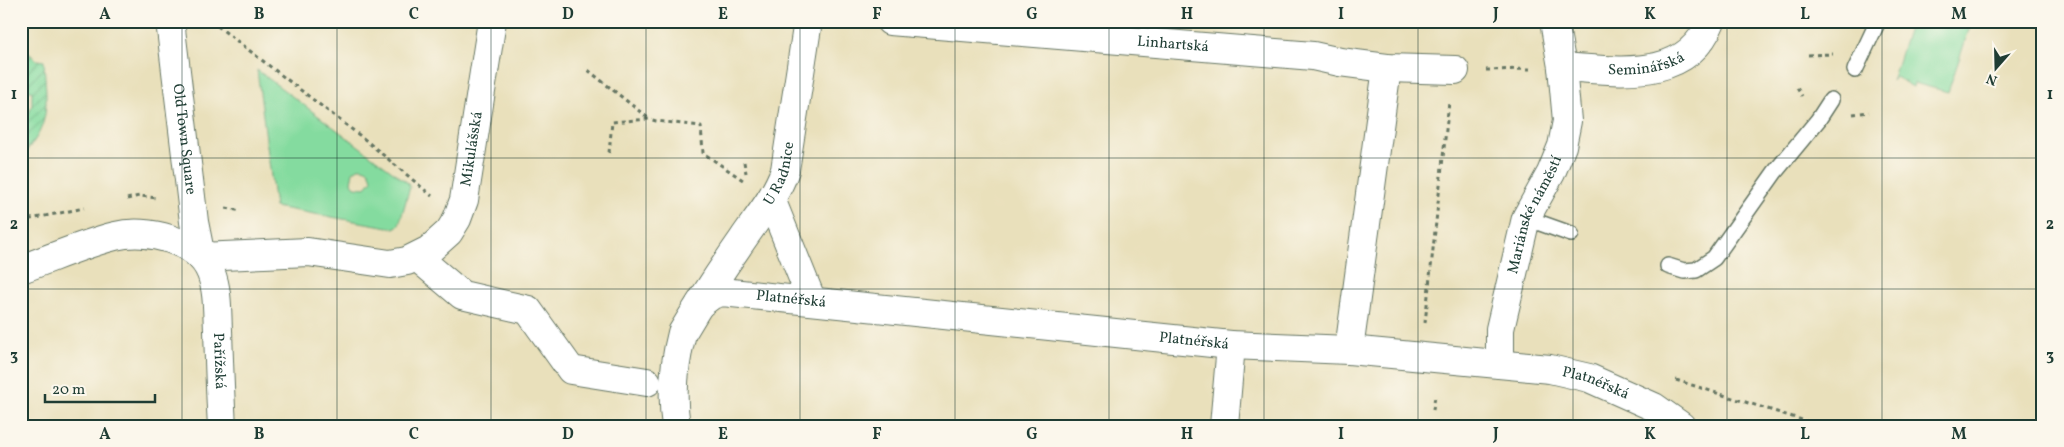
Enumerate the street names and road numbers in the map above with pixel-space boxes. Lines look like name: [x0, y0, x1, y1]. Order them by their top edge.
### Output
street label: Linhartská: [1136, 31, 1210, 58]
street label: Seminářská: [1608, 47, 1689, 81]
street label: Old Town Square: [167, 83, 201, 196]
street label: Mikulášská: [456, 110, 488, 188]
street label: U Radnice: [759, 140, 800, 210]
street label: Mariánské náměstí: [1503, 152, 1568, 276]
street label: Platnéřská: [755, 285, 827, 313]
street label: Platnéřská: [1158, 327, 1230, 355]
street label: Pařížská: [208, 332, 231, 390]
street label: Platnéřská: [1560, 362, 1632, 405]

